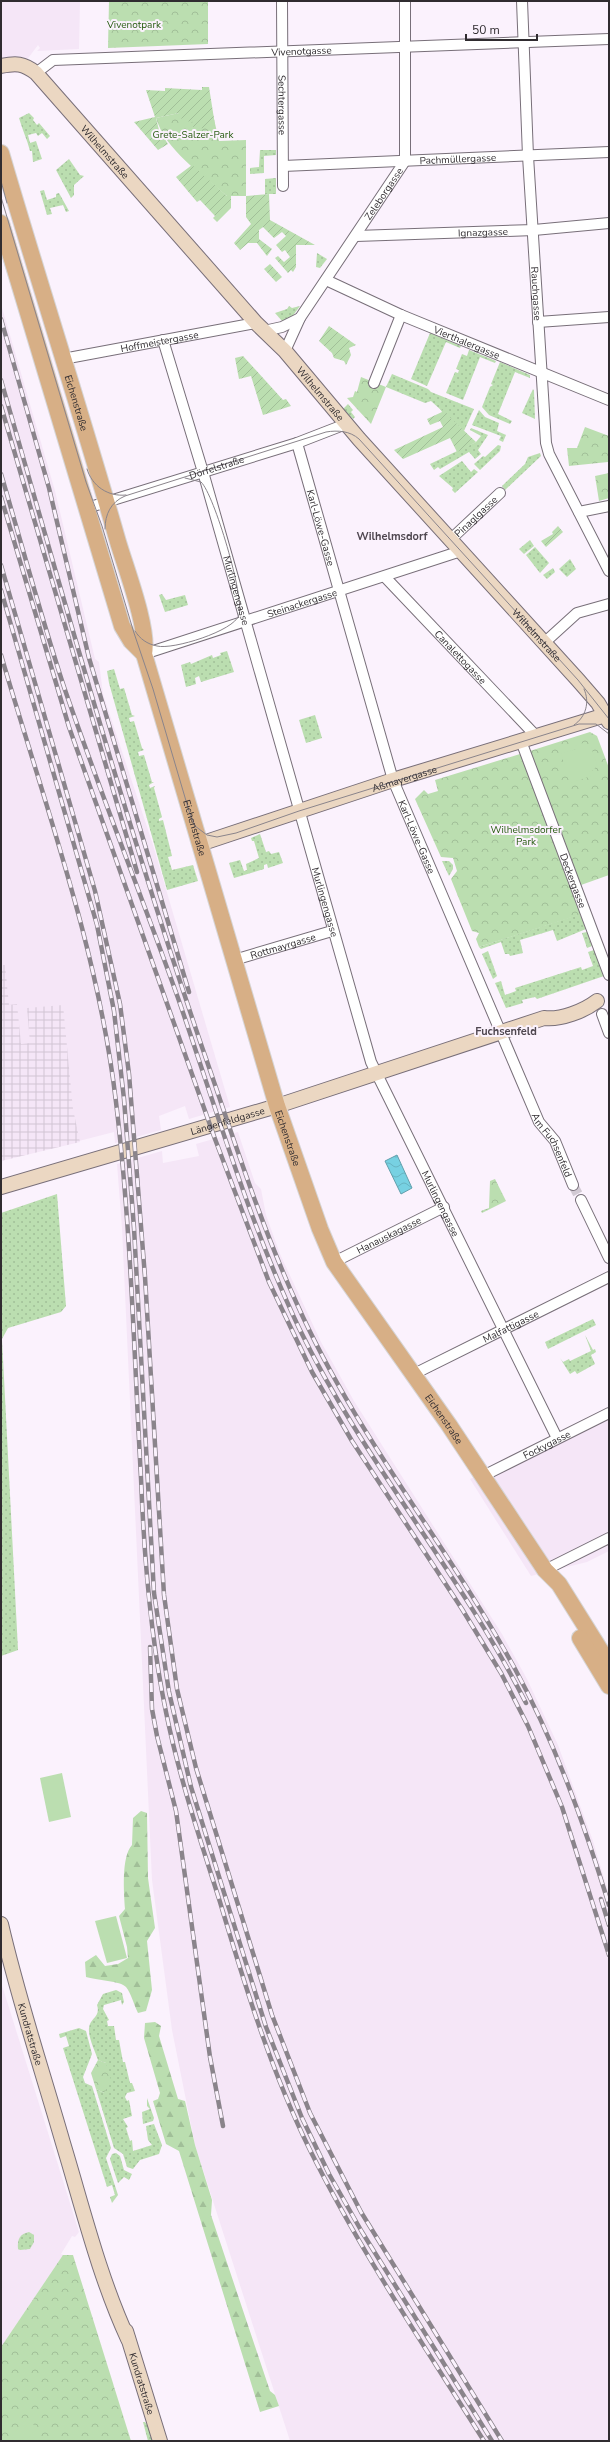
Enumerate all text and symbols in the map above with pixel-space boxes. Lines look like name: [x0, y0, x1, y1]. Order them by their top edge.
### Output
scale bar: [466, 16, 537, 42]
park label: Vivenotpark: [106, 18, 162, 32]
text: 50 m: [472, 22, 500, 38]
street label: Vivenotgasse: [270, 43, 332, 60]
street label: Sechtergasse: [274, 75, 289, 135]
street label: Wilhelmstraße: [77, 122, 132, 182]
park label: Grete-Salzer-Park: [153, 128, 234, 142]
street label: Pachmüllergasse: [419, 151, 497, 168]
street label: Zeleborgasse: [361, 165, 407, 223]
street label: Ignazgasse: [458, 225, 508, 241]
street label: Rauchgasse: [527, 266, 544, 321]
street label: Vierthalergasse: [430, 323, 502, 363]
street label: Hoffmeistergasse: [119, 328, 200, 356]
street label: Wilhelmstraße: [293, 364, 347, 424]
street label: Eichenstraße: [61, 373, 91, 433]
street label: Dörfelstraße: [188, 453, 246, 483]
street label: Karl-Löwe-Gasse: [303, 488, 338, 568]
street label: Pinaglgasse: [451, 493, 501, 541]
district label: Wilhelmsdorf: [356, 529, 429, 544]
street label: Murlingengasse: [219, 554, 252, 627]
street label: Steinackergasse: [265, 586, 339, 622]
street label: Wilhelmstraße: [508, 606, 564, 665]
street label: Canalettogasse: [431, 627, 489, 688]
street label: Aßmayergasse: [370, 763, 439, 796]
street label: Eichenstraße: [179, 798, 209, 858]
street label: Karl-Löwe-Gasse: [394, 798, 438, 876]
park label: Wilhelmsdorfer Park: [491, 823, 562, 849]
street label: Deckergasse: [556, 852, 589, 910]
street label: Murlingengasse: [308, 866, 341, 939]
street label: Rottmayrgasse: [249, 930, 318, 963]
district label: Fuchsenfeld: [475, 1024, 537, 1039]
street label: Längenfeldgasse: [189, 1104, 267, 1139]
street label: Eichenstraße: [271, 1109, 303, 1168]
street label: Am Fuchsenfeld: [528, 1111, 575, 1180]
street label: Murlingengasse: [418, 1168, 462, 1239]
street label: Hanauskagasse: [354, 1214, 424, 1258]
street label: Malfattigasse: [481, 1307, 541, 1347]
street label: Eichenstraße: [421, 1391, 466, 1447]
street label: Fockygasse: [521, 1427, 573, 1463]
street label: Kundratstraße: [14, 2002, 45, 2067]
street label: Kundratstraße: [125, 2351, 157, 2417]

